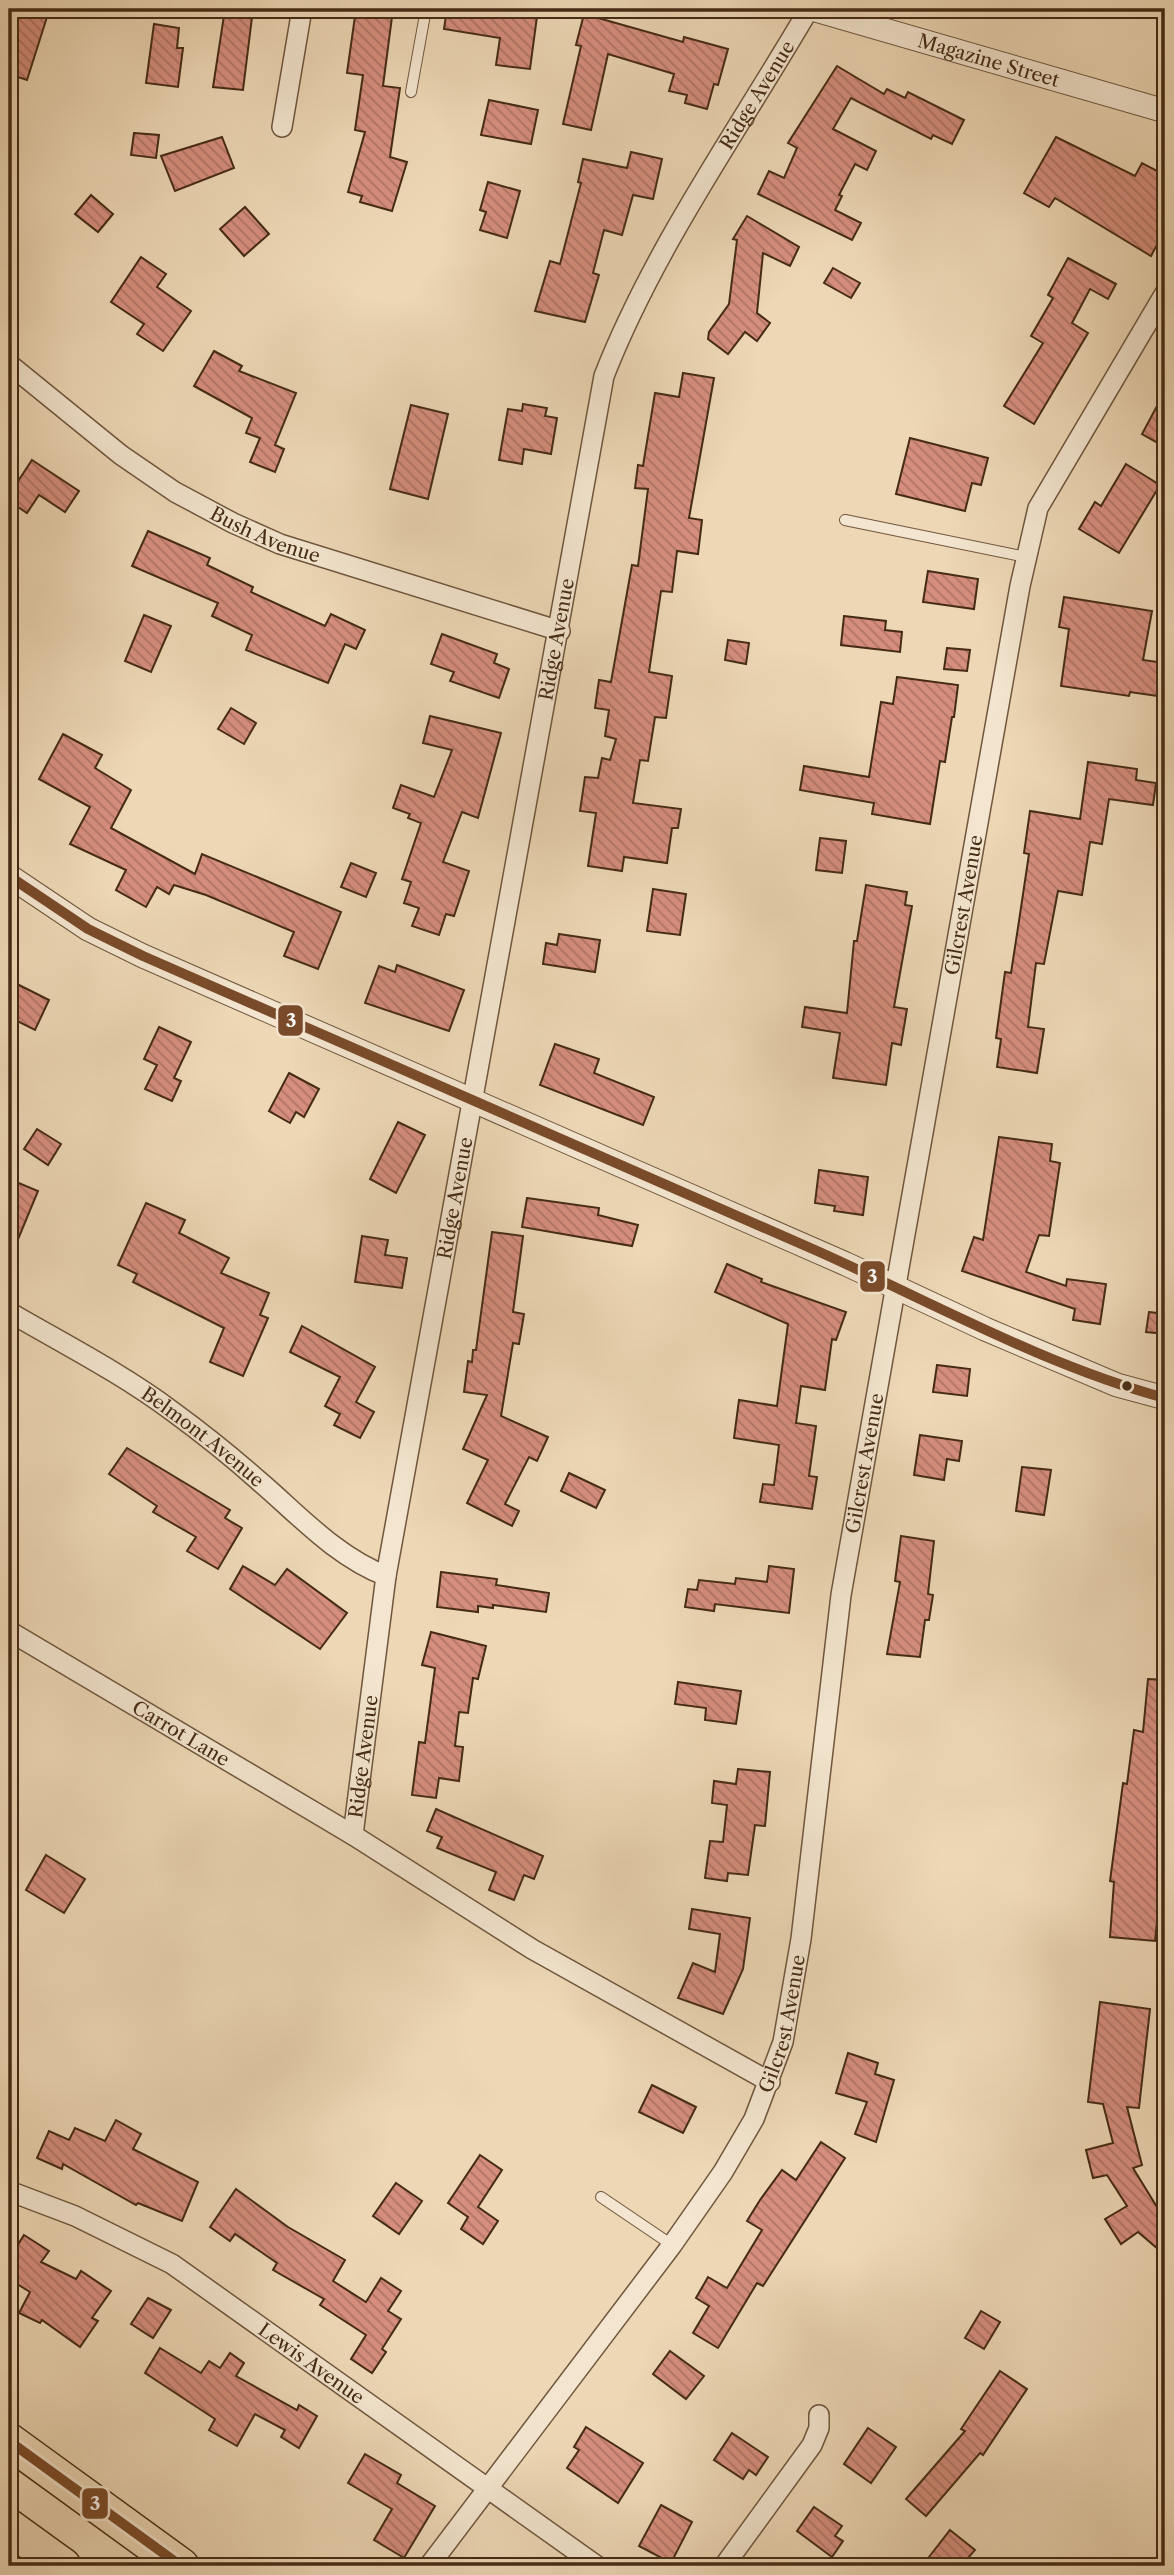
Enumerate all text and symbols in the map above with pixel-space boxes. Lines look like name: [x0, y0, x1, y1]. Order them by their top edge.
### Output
street label: Magazine Street: [915, 29, 1062, 92]
street label: Ridge Avenue: [715, 37, 800, 154]
street label: Bush Avenue: [206, 502, 323, 568]
street label: Ridge Avenue: [534, 576, 579, 702]
street label: Gilcrest Avenue: [940, 833, 988, 977]
line badge: 3: [277, 1004, 304, 1037]
text: 3: [286, 1009, 296, 1032]
street label: Ridge Avenue: [433, 1135, 478, 1261]
line badge: 3: [859, 1260, 886, 1293]
text: 3: [867, 1265, 877, 1288]
unlabelled marker: [1120, 1379, 1134, 1393]
street label: Belmont Avenue: [137, 1382, 269, 1492]
street label: Gilcrest Avenue: [841, 1391, 889, 1535]
street label: Ridge Avenue: [344, 1694, 383, 1819]
street label: Carrot Lane: [128, 1696, 233, 1771]
street label: Gilcrest Avenue: [754, 1953, 810, 2096]
street label: Lewis Avenue: [254, 2318, 369, 2409]
line badge: 3: [81, 2487, 109, 2520]
text: 3: [90, 2492, 100, 2515]

